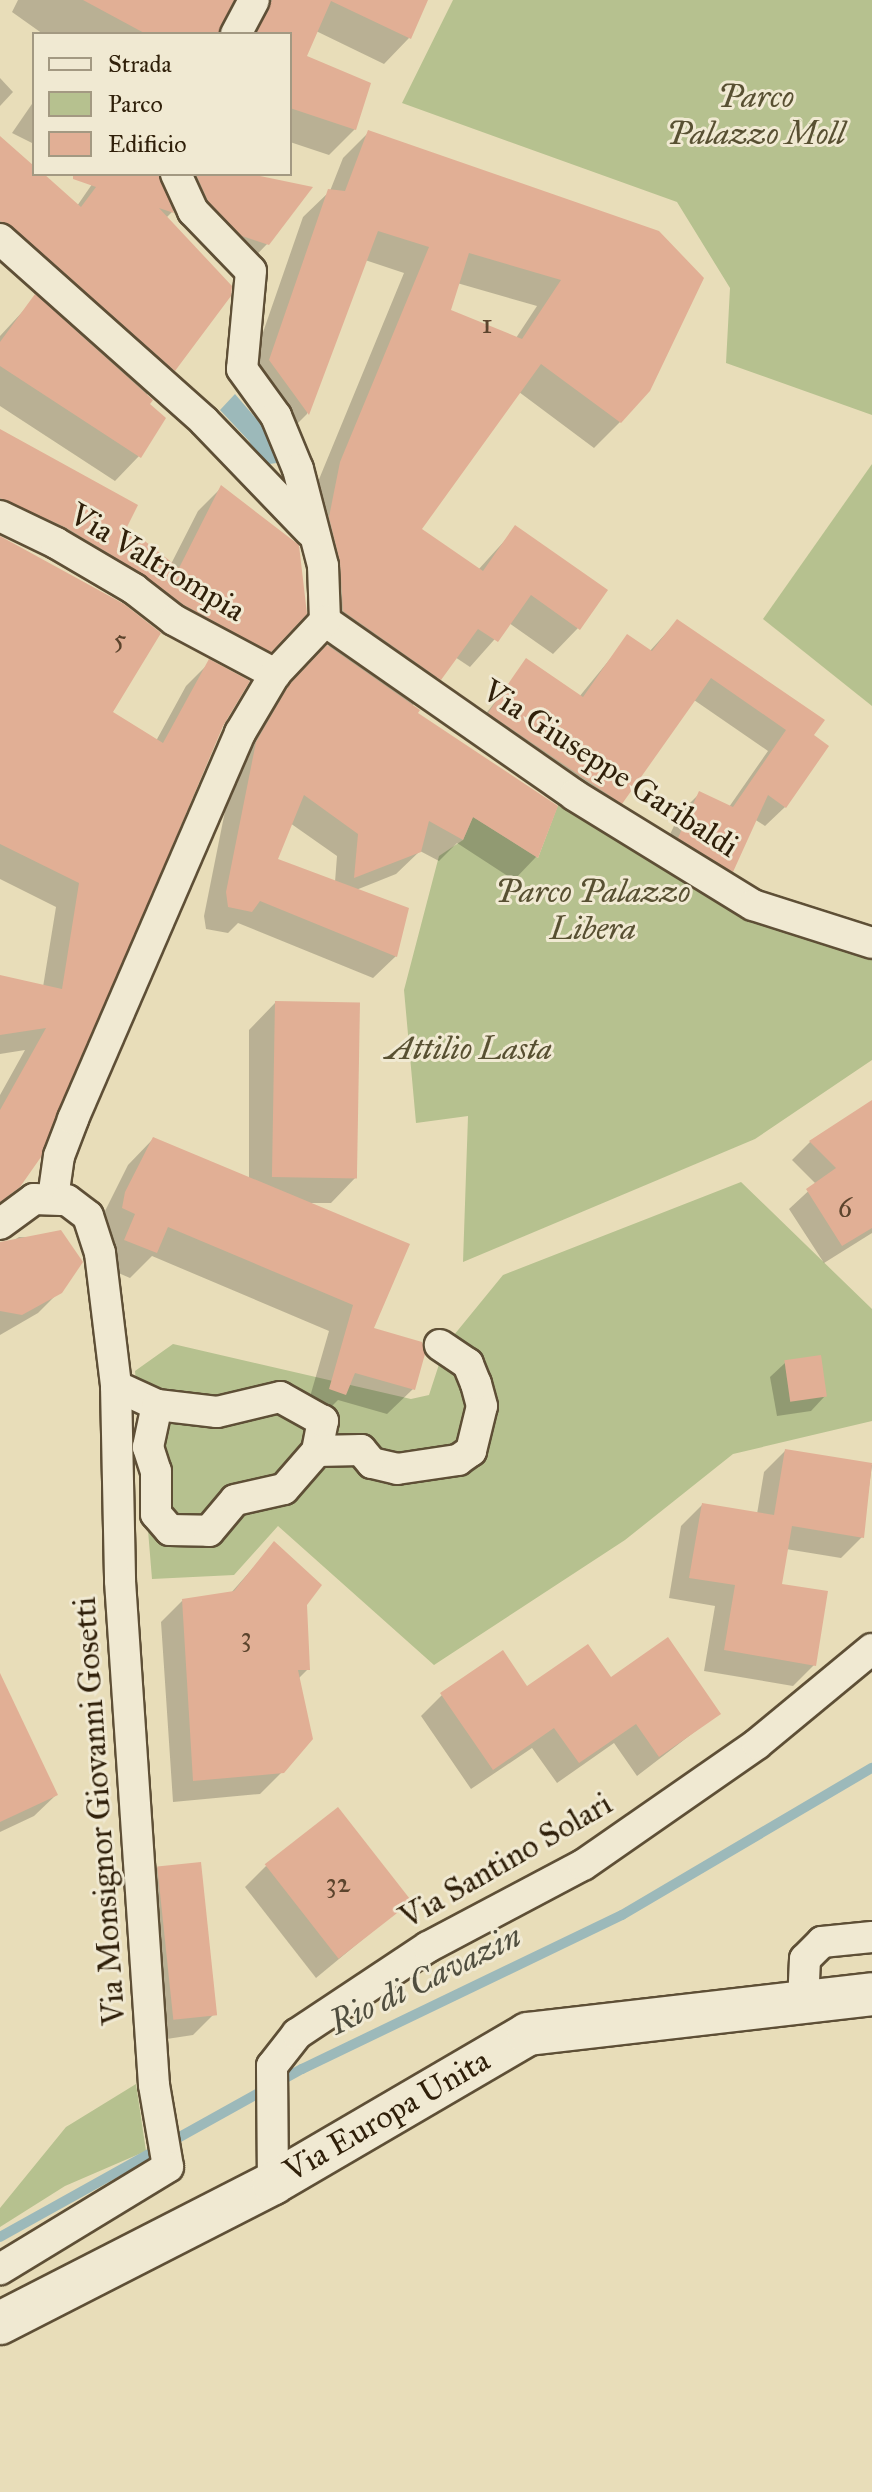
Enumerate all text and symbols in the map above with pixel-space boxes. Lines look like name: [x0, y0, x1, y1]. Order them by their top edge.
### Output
legend: [32, 32, 292, 176]
text: Strada: [108, 49, 172, 79]
park label: Parco Palazzo Moll: [667, 79, 845, 154]
text: Parco: [108, 89, 163, 119]
text: Edificio: [108, 129, 187, 159]
house number: 1: [481, 307, 493, 341]
street label: Via Valtrompia: [62, 496, 252, 630]
house number: 5: [113, 622, 127, 656]
street label: Via Giuseppe Garibaldi: [475, 672, 745, 866]
park label: Parco Palazzo Libera: [496, 874, 690, 949]
park label: Attilio Lasta: [386, 1030, 552, 1068]
house number: 6: [838, 1191, 852, 1225]
street label: Via Monsignor Giovanni Gosetti: [66, 1596, 134, 2026]
house number: 3: [240, 1620, 252, 1654]
street label: Via Santino Solari: [393, 1785, 619, 1937]
house number: 32: [325, 1866, 351, 1900]
water label: Rio di Cavazin: [322, 1915, 528, 2043]
street label: Via Europa Unita: [277, 2042, 497, 2190]

